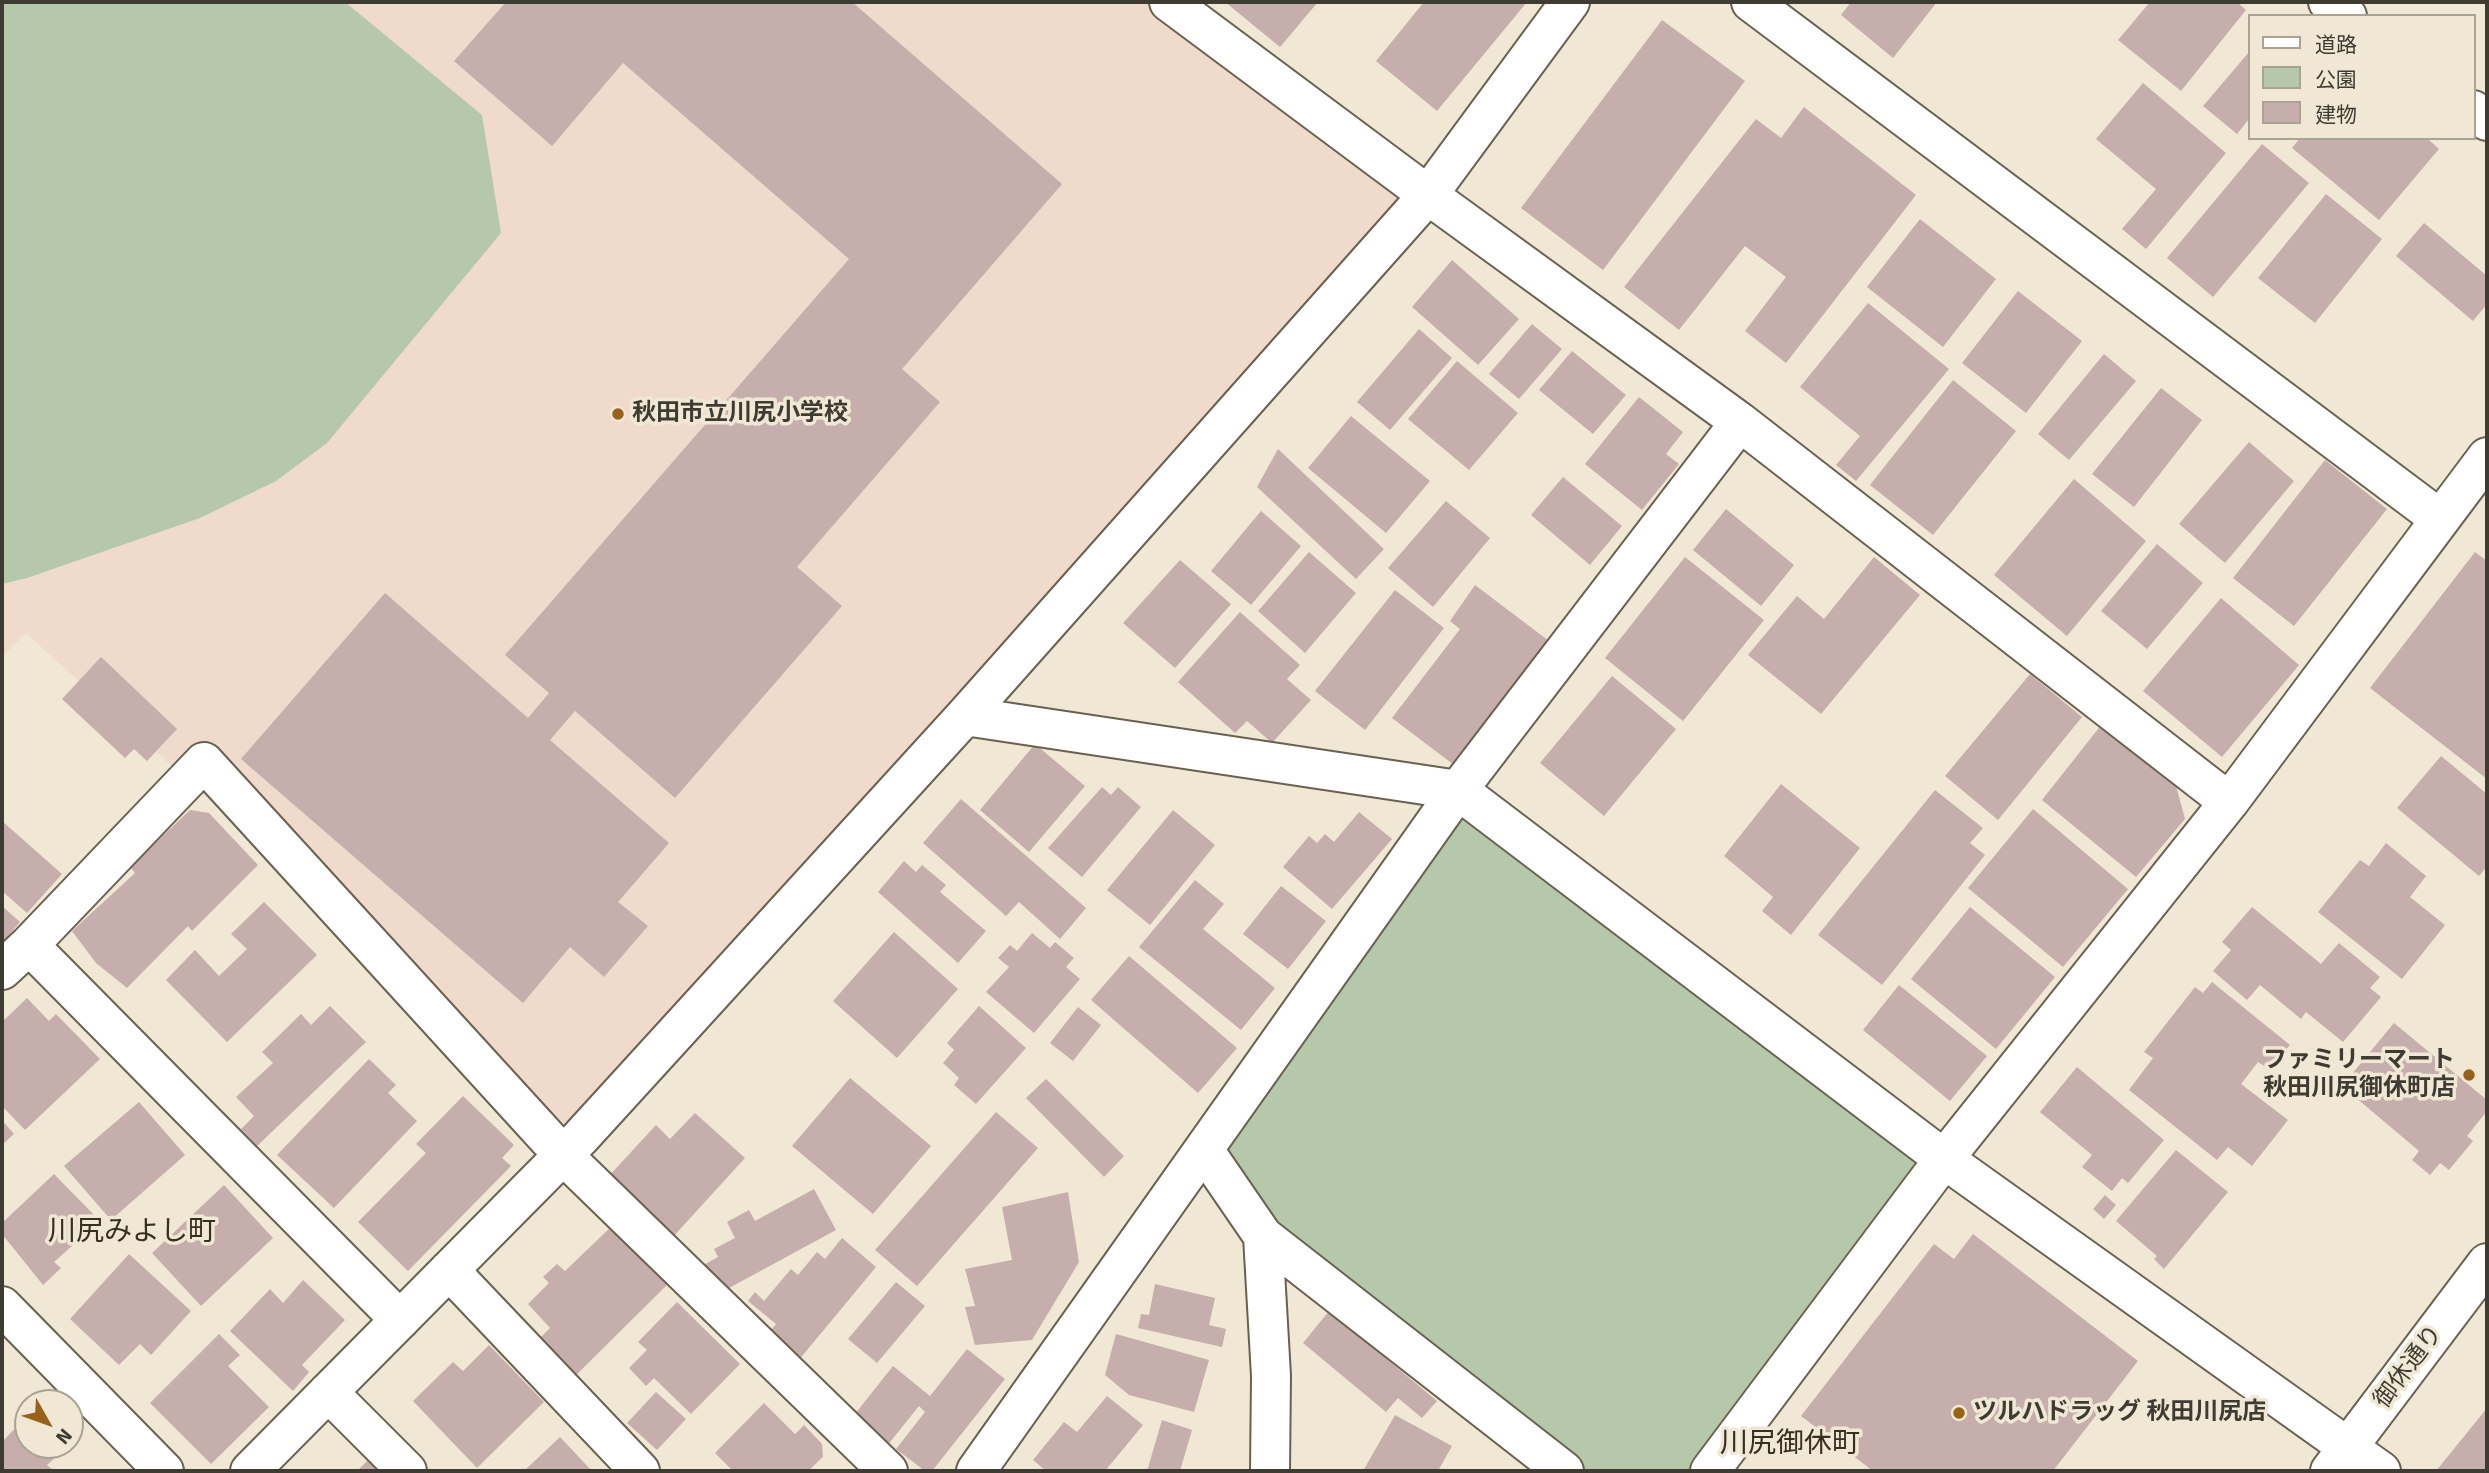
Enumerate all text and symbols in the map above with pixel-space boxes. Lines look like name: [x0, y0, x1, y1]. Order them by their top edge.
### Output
legend: [2248, 14, 2475, 140]
text: 道路: [2315, 32, 2357, 58]
text: 公園: [2315, 67, 2357, 93]
text: 建物: [2315, 102, 2357, 128]
place label: 秋田市立川尻小学校: [632, 400, 848, 428]
marker: 秋田市立川尻小学校: [610, 406, 626, 422]
place label: ファミリーマート 秋田川尻御休町店: [2263, 1047, 2455, 1103]
marker: ファミリーマート 秋田川尻御休町店: [2461, 1067, 2477, 1083]
district label: 川尻みよし町: [48, 1216, 216, 1250]
street label: 御休通り: [2369, 1320, 2449, 1414]
north arrow: [14, 1389, 84, 1459]
place label: ツルハドラッグ 秋田川尻店: [1973, 1399, 2266, 1427]
marker: ツルハドラッグ 秋田川尻店: [1951, 1405, 1967, 1421]
text: N: [50, 1423, 77, 1449]
district label: 川尻御休町: [1720, 1428, 1860, 1462]

